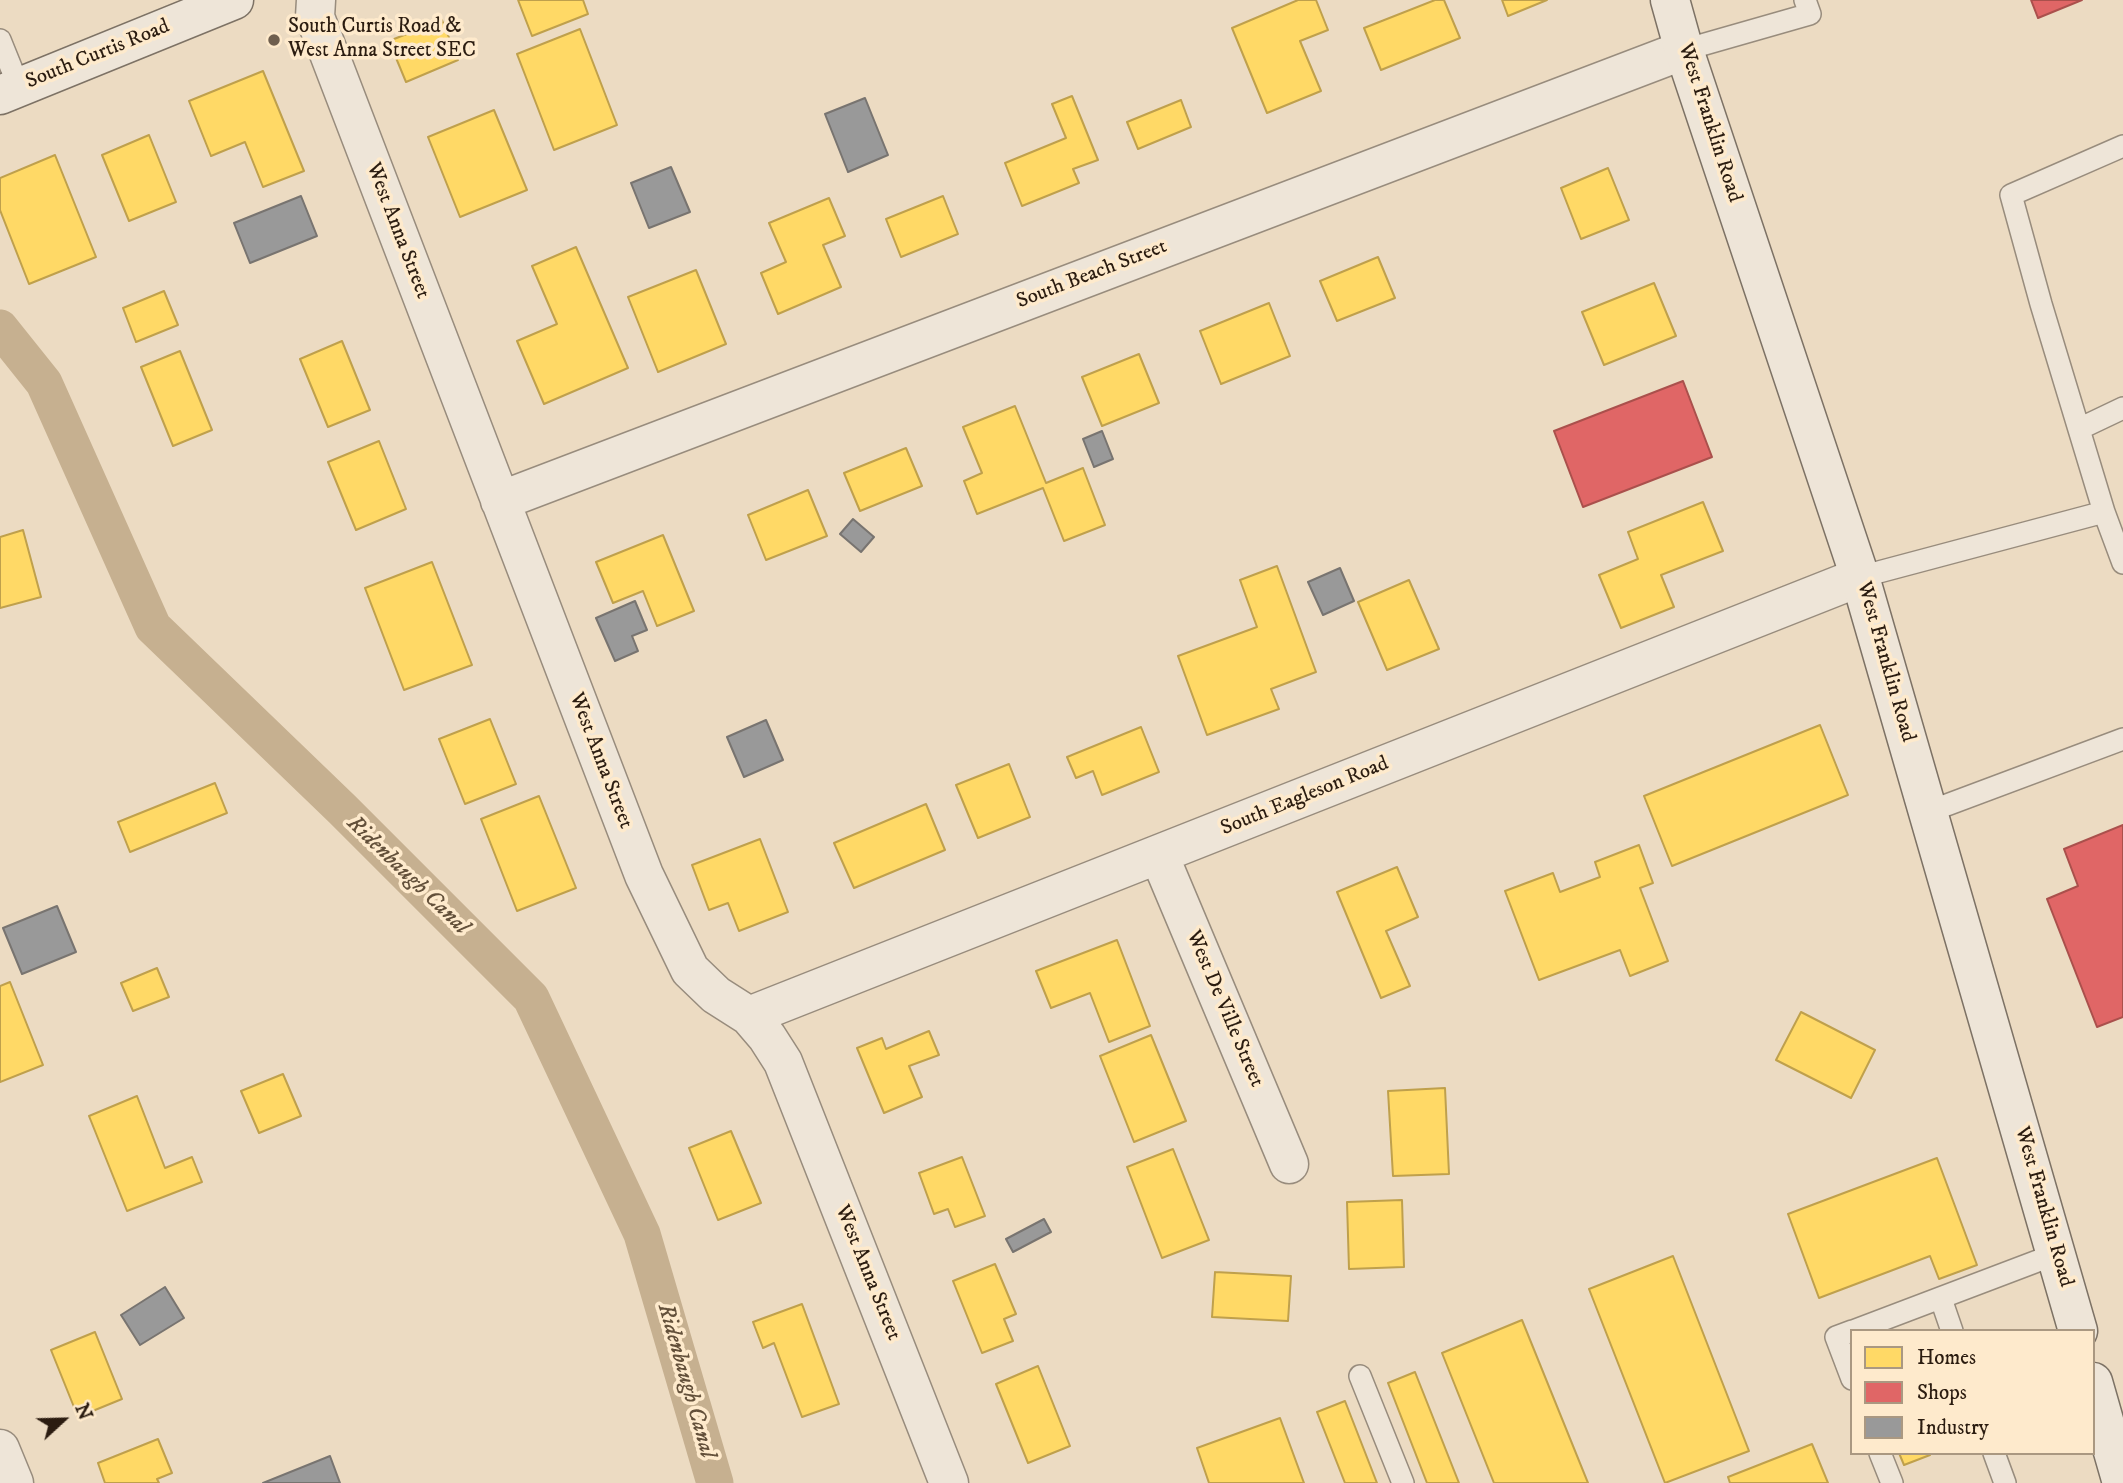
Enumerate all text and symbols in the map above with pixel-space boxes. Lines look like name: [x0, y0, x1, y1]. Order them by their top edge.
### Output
street label: South Curtis Road: [23, 15, 173, 95]
place label: South Curtis Road & West Anna Street SEC: [288, 15, 476, 65]
marker: South Curtis Road & West Anna Street SEC: [266, 32, 282, 48]
street label: West Franklin Road: [1671, 40, 1747, 206]
street label: West Anna Street: [360, 159, 434, 303]
street label: South Beach Street: [1013, 235, 1171, 315]
street label: West Franklin Road: [1850, 579, 1920, 745]
street label: West Anna Street: [563, 689, 637, 833]
street label: South Eagleson Road: [1217, 752, 1393, 842]
water label: Ridenbaugh Canal: [340, 811, 474, 941]
street label: West De Ville Street: [1180, 927, 1268, 1091]
street label: West Franklin Road: [2008, 1124, 2078, 1290]
street label: West Anna Street: [828, 1202, 906, 1344]
water label: Ridenbaugh Canal: [650, 1301, 720, 1461]
legend: [1850, 1329, 2095, 1455]
text: Homes: [1917, 1345, 1976, 1371]
text: Shops: [1917, 1380, 1967, 1406]
north arrow: [28, 1385, 98, 1455]
text: N: [69, 1400, 97, 1423]
text: Industry: [1917, 1415, 1989, 1441]

